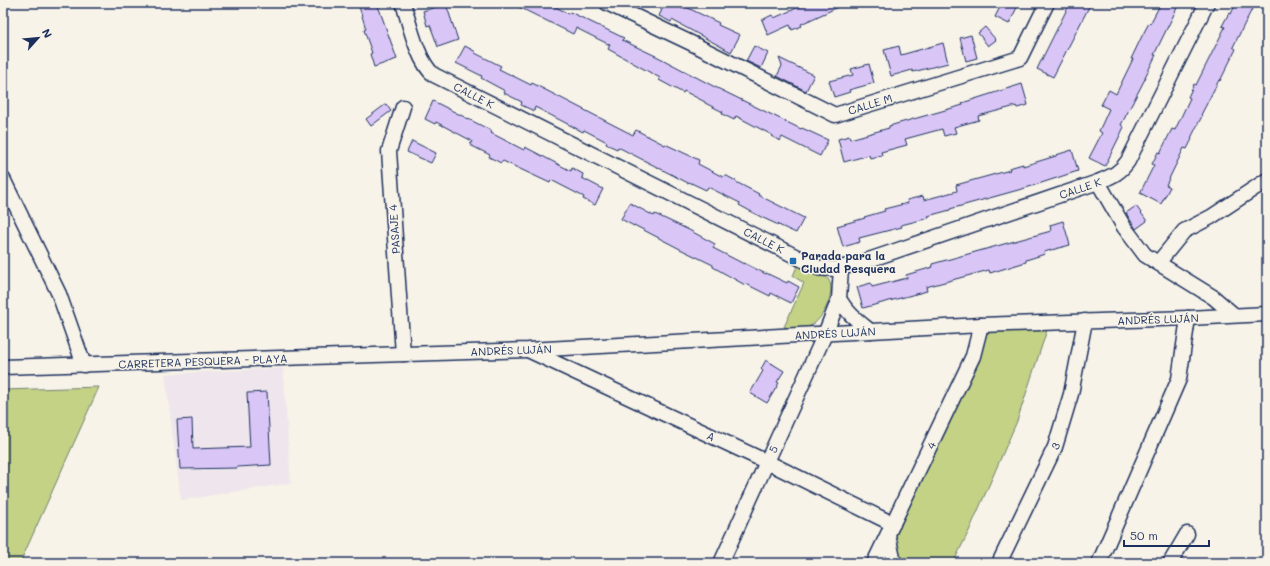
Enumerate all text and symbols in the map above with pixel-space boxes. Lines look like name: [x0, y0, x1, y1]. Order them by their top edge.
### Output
north arrow: [18, 18, 58, 58]
text: N: [39, 26, 56, 40]
street label: CALLE K: [451, 78, 497, 112]
street label: CALLE M: [846, 90, 894, 118]
street label: CALLE K: [1057, 174, 1103, 202]
street label: PASAJE 4: [385, 203, 403, 254]
street label: CALLE K: [741, 223, 787, 257]
place label: Parada para la Ciudad Pesquera: [801, 248, 896, 276]
marker: Parada para la Ciudad Pesquera: [788, 256, 798, 266]
street label: ANDRÉS LUJÁN: [1117, 310, 1199, 328]
street label: ANDRÉS LUJÁN: [794, 323, 876, 343]
street label: ANDRÉS LUJÁN: [470, 341, 552, 359]
street label: CARRETERA PESQUERA - PLAYA: [118, 351, 288, 371]
street label: A: [704, 428, 718, 444]
street label: 4: [923, 438, 939, 451]
street label: 3: [1047, 440, 1063, 452]
street label: 5: [765, 443, 781, 455]
scale bar: [1124, 522, 1209, 548]
text: 50 m: [1130, 527, 1158, 543]

